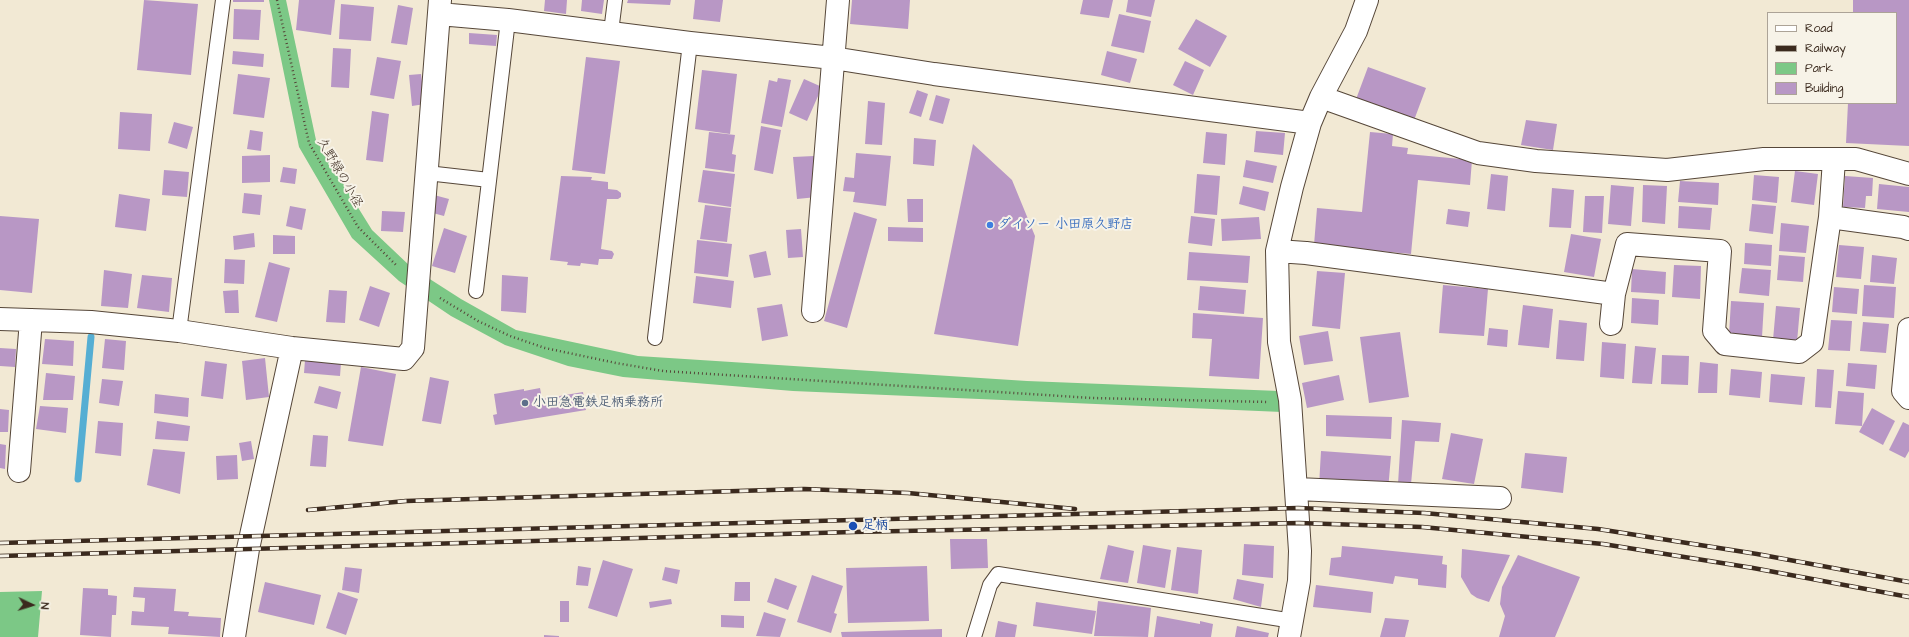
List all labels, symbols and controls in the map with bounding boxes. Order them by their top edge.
legend [1767,12,1897,104]
text: Road [1805,20,1833,37]
text: Railway [1805,40,1846,57]
text: Park [1805,60,1833,77]
text: Building [1805,80,1843,97]
street label: 久野緑の小径 [313,135,365,211]
place label: ダイソー 小田原久野店 [998,217,1133,233]
marker: ダイソー 小田原久野店 [985,220,995,230]
place label: 小田急電鉄足柄乗務所 [533,395,663,411]
marker: 小田急電鉄足柄乗務所 [520,398,530,408]
place label: 足柄 [862,518,888,534]
marker: 足柄 [847,520,859,532]
north arrow [12,585,52,625]
text: N [37,602,52,610]

